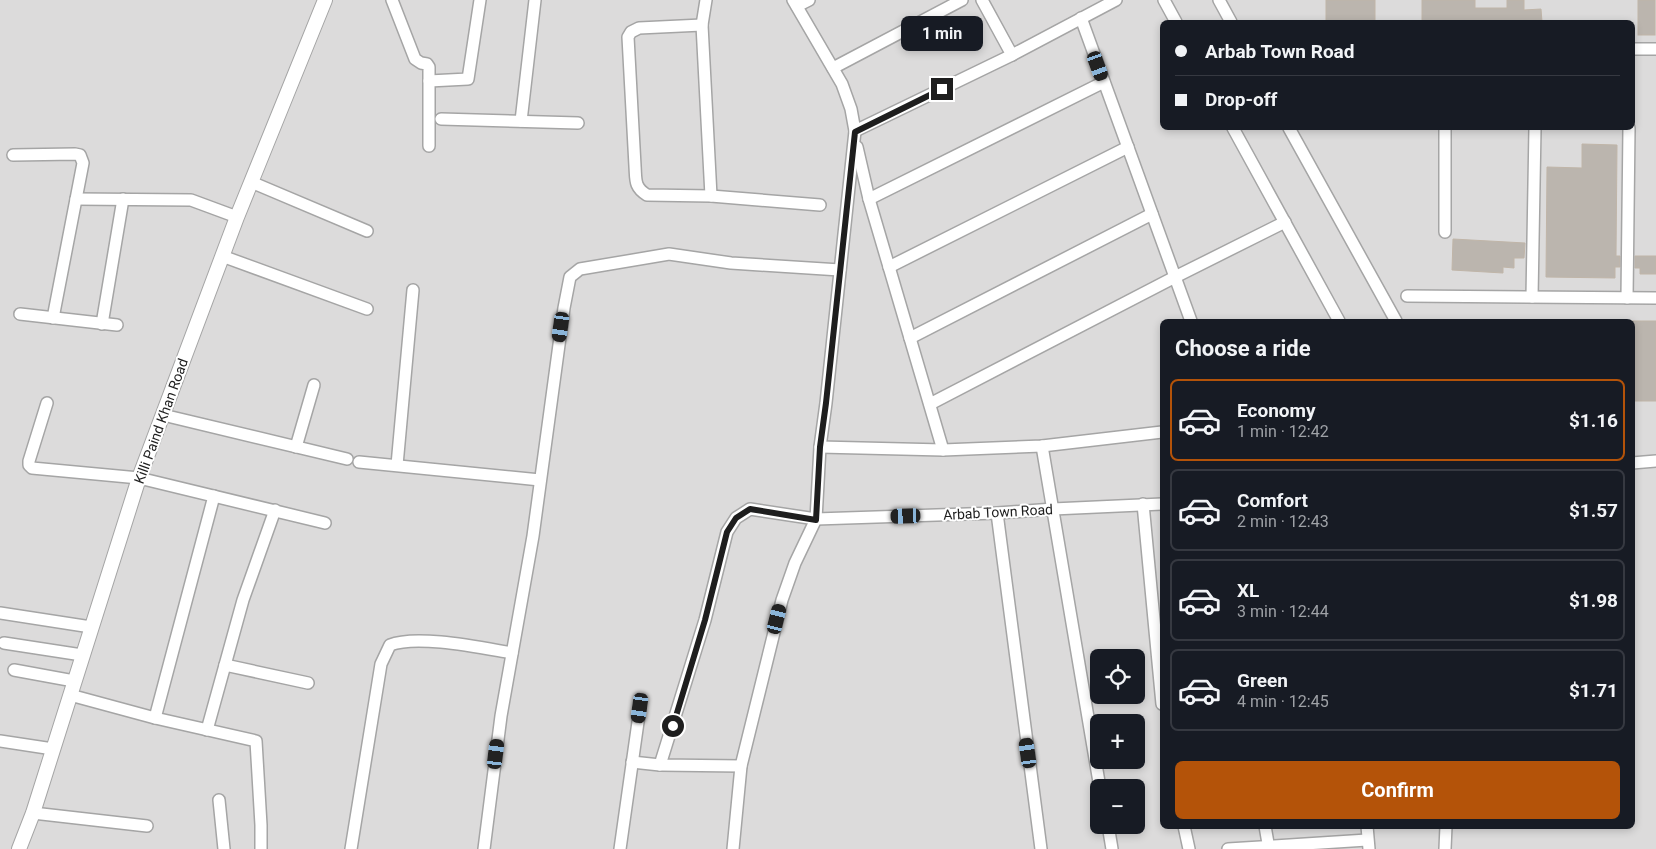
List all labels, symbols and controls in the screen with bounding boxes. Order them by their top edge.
callout: 1 min [901,17,983,52]
text: 1 min [922,24,962,43]
text: Arbab Town Road [1205,40,1354,63]
car [1085,49,1110,83]
route end [931,78,953,100]
text: Drop-off [1205,88,1277,111]
car [551,311,570,343]
text: Choose a ride [1175,336,1311,361]
street label: Killi Paind Khan Road [131,356,191,486]
icon: car [1177,398,1222,443]
text: Economy [1237,399,1316,422]
text: $1.16 [1569,409,1618,432]
text: 1 min · 12:42 [1237,422,1329,441]
icon: car [1177,488,1222,533]
text: Comfort [1237,489,1308,512]
text: $1.57 [1569,499,1618,522]
street label: Arbab Town Road [943,501,1053,523]
car [890,508,921,524]
text: 2 min · 12:43 [1237,512,1329,531]
icon: car [1177,578,1222,623]
text: XL [1237,579,1259,602]
text: $1.98 [1569,589,1618,612]
text: 3 min · 12:44 [1237,602,1329,621]
car [766,603,787,635]
map controls [1090,649,1145,834]
button: locate [1090,649,1145,704]
icon: car [1177,668,1222,713]
text: Green [1237,669,1288,692]
text: $1.71 [1569,679,1618,702]
car [630,692,649,724]
text: 4 min · 12:45 [1237,692,1329,711]
button: + [1090,714,1145,769]
route start [662,715,684,737]
car [1018,737,1037,769]
car [486,738,505,770]
button: Confirm [1175,761,1620,819]
button: − [1090,779,1145,834]

